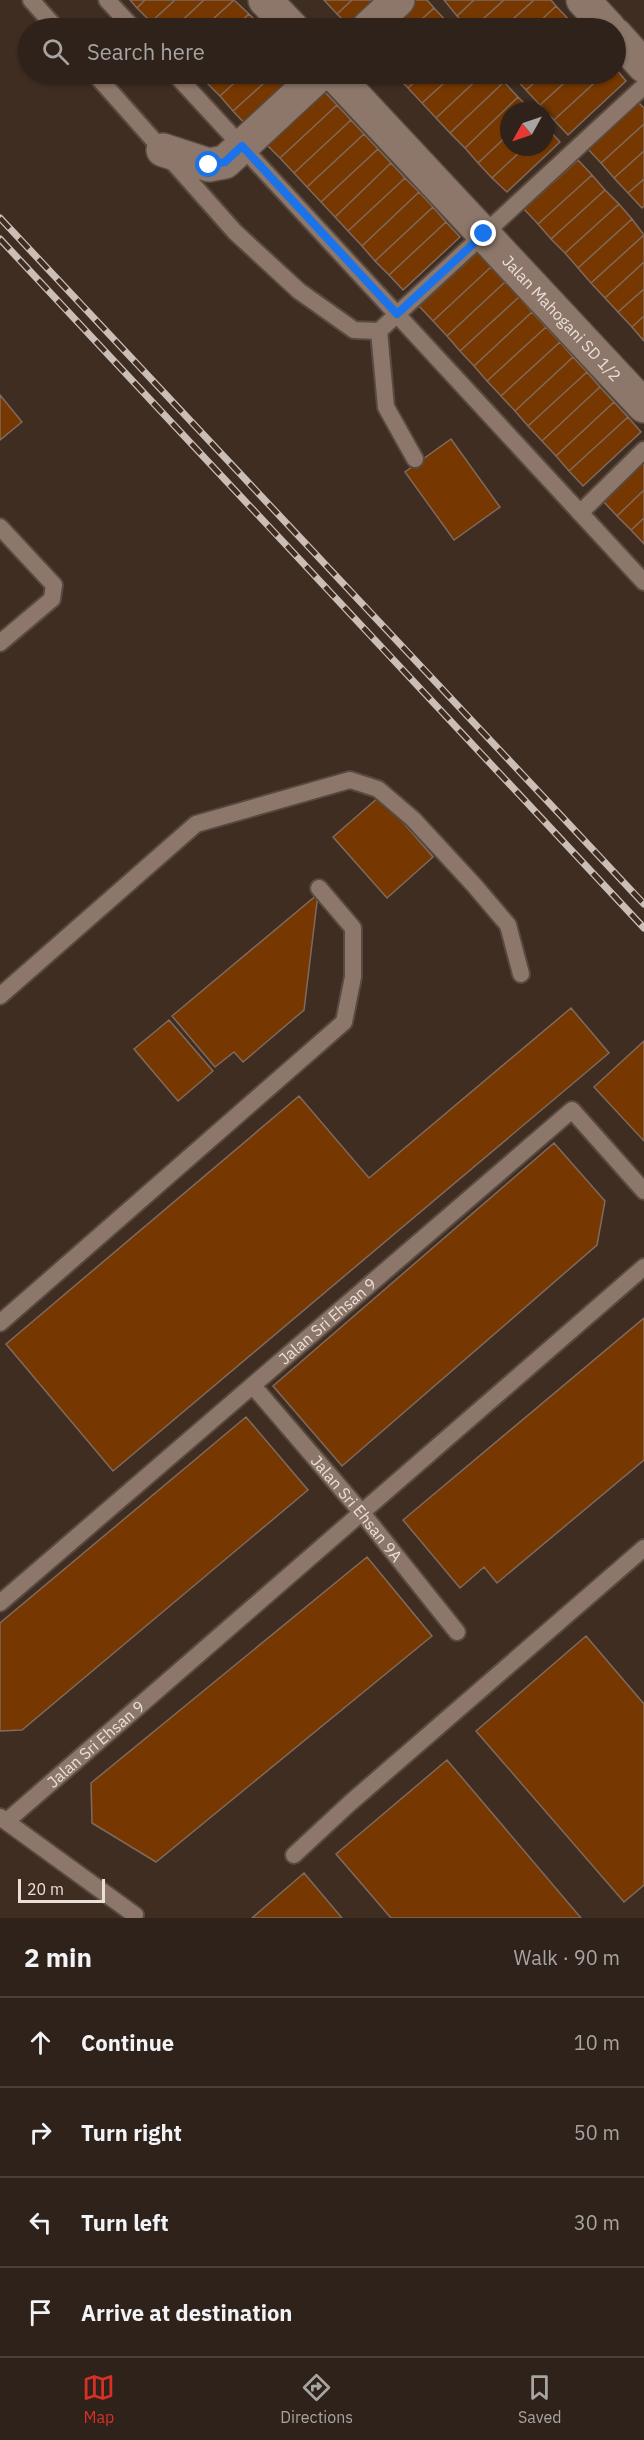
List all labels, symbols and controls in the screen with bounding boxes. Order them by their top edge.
search box [18,18,626,84]
icon: search [39,35,72,68]
text: Search here [87,37,205,66]
north arrow [500,102,554,156]
route start [195,151,221,177]
route end [470,220,496,246]
street label: Jalan Mahogani SD 1/2 [498,251,626,385]
street label: Jalan Sri Ehsan 9 [274,1273,380,1369]
street label: Jalan Sri Ehsan 9A [307,1451,407,1566]
street label: Jalan Sri Ehsan 9 [43,1696,148,1792]
scale bar [18,1876,105,1904]
text: 20 m [27,1879,64,1899]
text: 2 min [24,1940,92,1974]
text: Walk · 90 m [514,1944,620,1971]
icon: ahead [24,2026,57,2059]
text: Continue [81,2028,174,2057]
text: 10 m [574,2029,620,2056]
icon: right [24,2116,57,2149]
text: Turn right [81,2118,182,2147]
text: 50 m [574,2119,620,2146]
icon: left [24,2206,57,2239]
text: Turn left [81,2208,169,2237]
text: 30 m [574,2209,620,2236]
icon: arrive [24,2296,57,2329]
text: Arrive at destination [81,2298,292,2327]
tab: Map [82,2371,115,2427]
tab: Directions [280,2371,353,2427]
tab: Saved [518,2371,562,2427]

